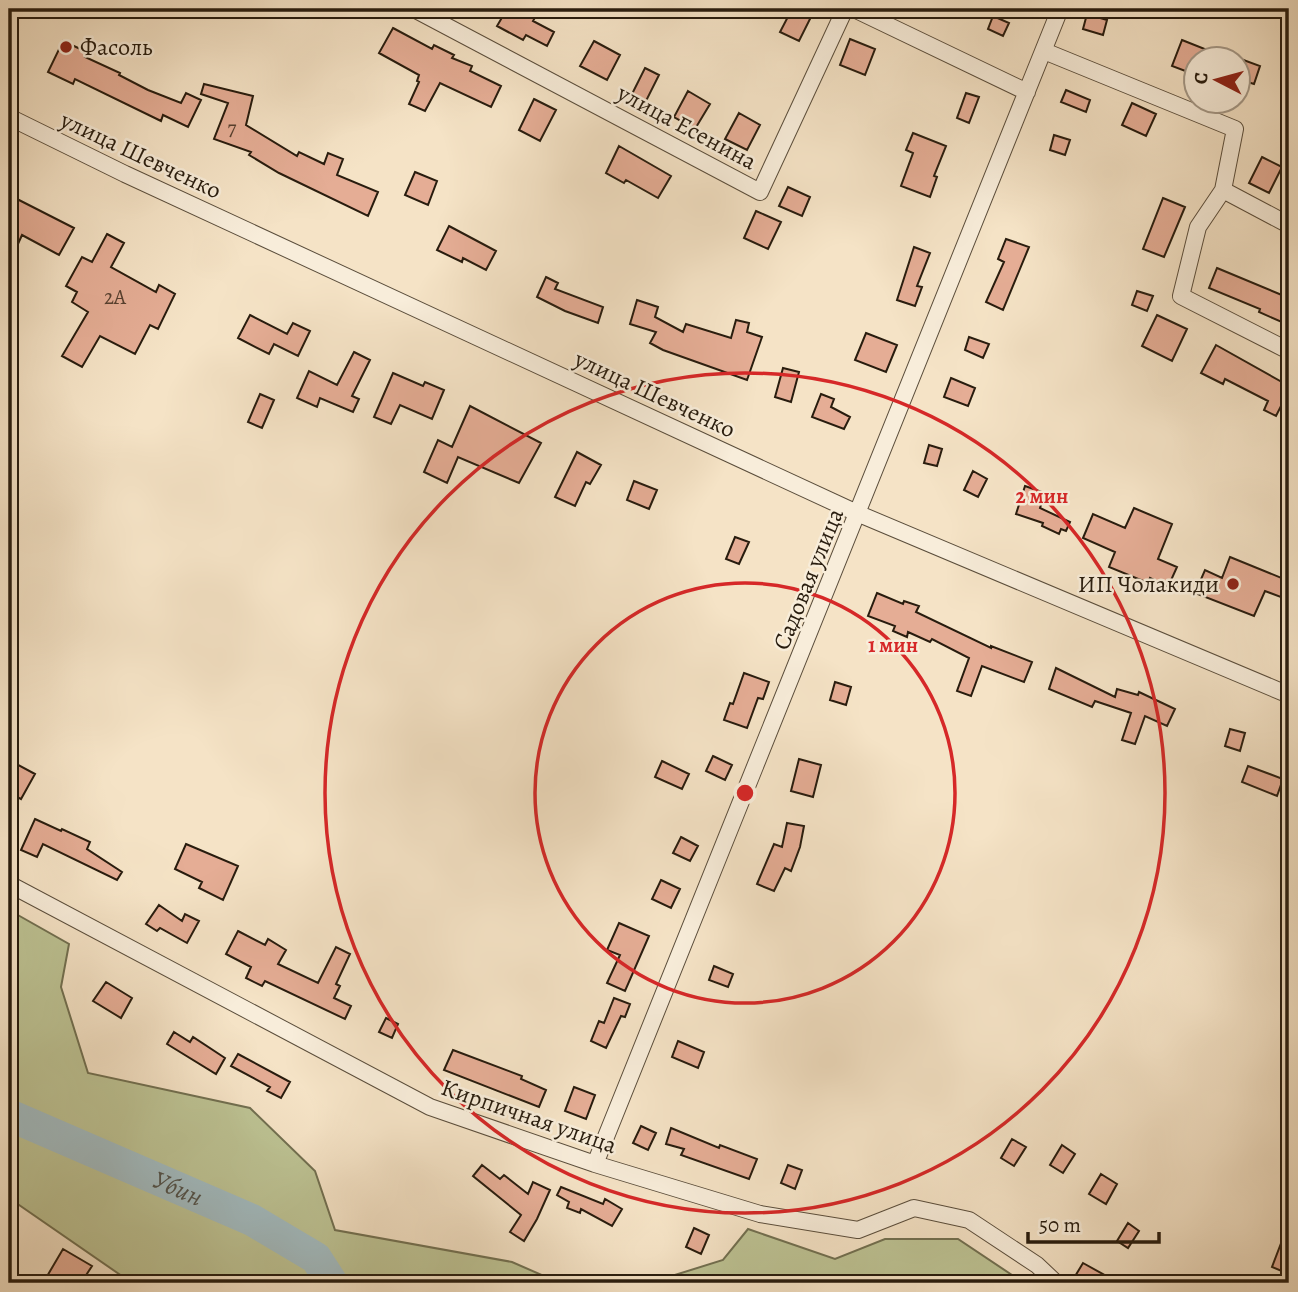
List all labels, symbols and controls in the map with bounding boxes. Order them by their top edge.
place label: Фасоль [80,31,153,63]
marker: Фасоль [58,39,74,55]
north arrow [1182,46,1252,116]
text: С [1188,71,1215,86]
street label: улица Есенина [611,76,762,177]
street label: улица Шевченко [54,103,227,206]
house number: 7 [228,114,237,142]
house number: 2А [104,283,127,311]
street label: улица Шевченко [568,342,741,445]
text: 2 мин [1016,482,1068,510]
street label: Садовая улица [765,503,851,655]
place label: ИП Чолакиди [1078,568,1219,600]
marker: ИП Чолакиди [1225,576,1241,592]
text: 1 мин [868,631,918,659]
centre of rings [733,781,757,805]
street label: Кирпичная улица [437,1071,621,1161]
water label: Убин [147,1162,208,1215]
scale bar [1028,1201,1160,1245]
text: 50 m [1039,1211,1081,1239]

